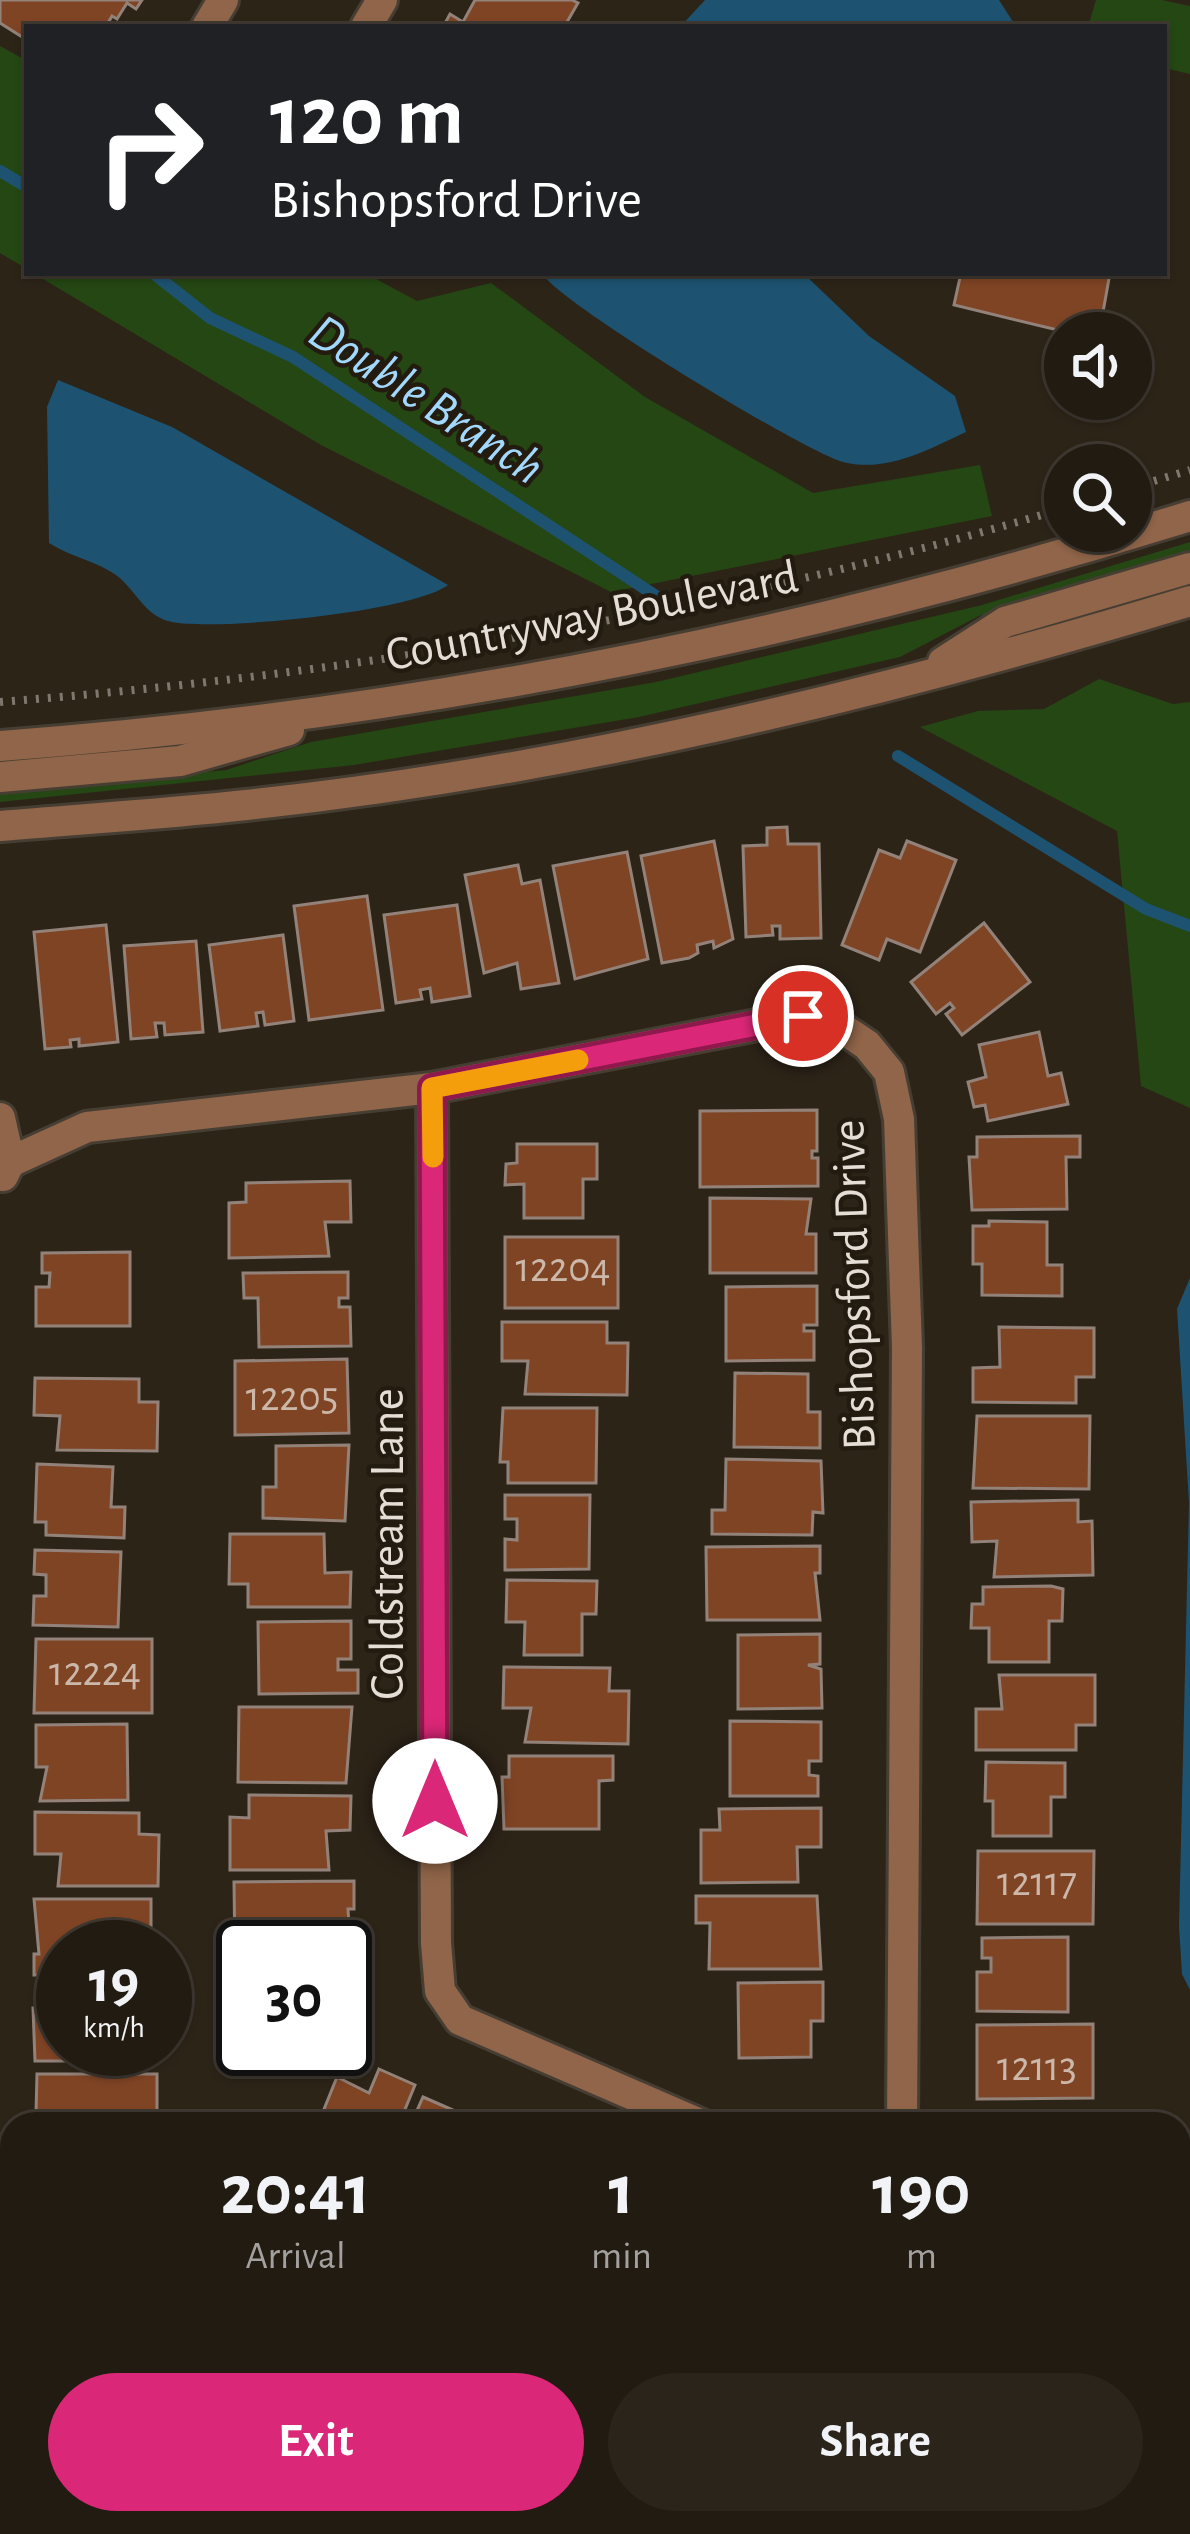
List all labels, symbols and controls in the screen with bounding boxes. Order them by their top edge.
icon: right [72,72,228,228]
text: 120 m [270,76,464,160]
text: Bishopsford Drive [270,174,642,228]
water label: Double Branch [300,306,552,494]
map controls [1044,312,1152,552]
button: sound [1044,312,1152,420]
button: search [1044,444,1152,552]
street label: Countryway Boulevard [382,553,802,681]
pin [752,965,854,1067]
icon: arrive [770,983,836,1049]
street label: Bishopsford Drive [825,1119,885,1451]
house number: 12204 [515,1247,611,1289]
house number: 12205 [246,1376,338,1418]
street label: Coldstream Lane [365,1388,413,1700]
house number: 12224 [49,1651,141,1693]
position arrow [372,1738,498,1864]
house number: 12117 [997,1861,1077,1903]
speed limit sign: 30 [216,1920,372,2076]
text: 19 [89,1953,139,2013]
text: km/h [83,2013,145,2043]
house number: 12113 [997,2046,1077,2088]
text: 20:41 [220,2155,371,2227]
text: 1 [608,2155,634,2227]
text: 190 [872,2155,971,2227]
text: Arrival [245,2237,346,2276]
text: min [591,2237,652,2276]
text: m [906,2237,937,2276]
button: Exit [48,2373,584,2511]
button: Share [608,2373,1143,2511]

